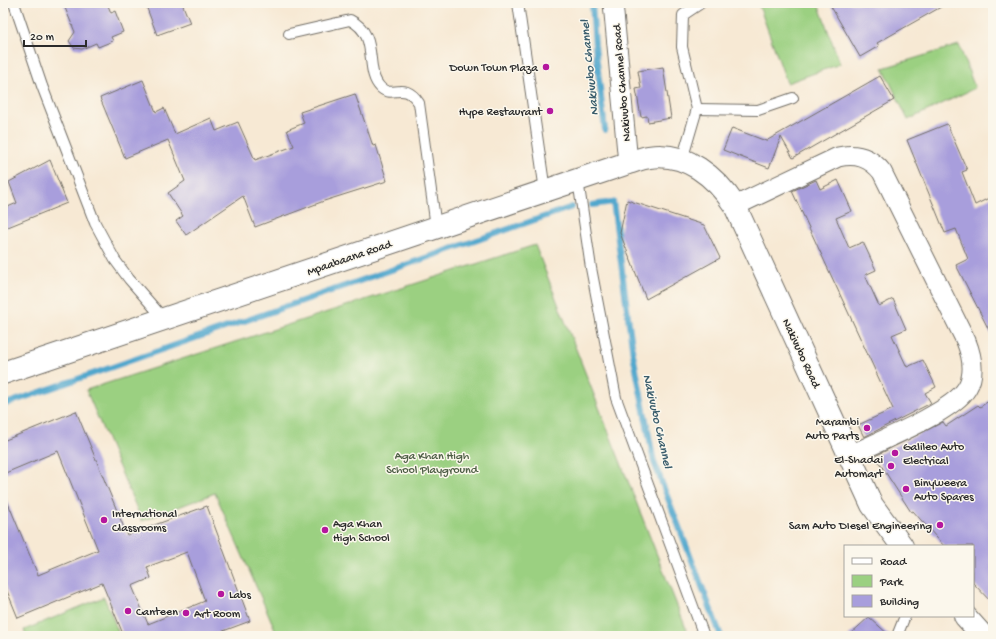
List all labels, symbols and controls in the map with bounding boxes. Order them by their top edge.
water label: Nakivubo Channel [578,18,603,116]
scale bar [24,22,86,48]
street label: Nakivubo Channel Road [611,23,635,142]
text: 20 m [30,31,55,45]
place label: Down Town Plaza [449,62,538,76]
marker: Down Town Plaza [541,62,551,72]
place label: Hype Restaurant [459,106,543,120]
marker: Hype Restaurant [545,106,555,116]
street label: Mpaabaana Road [305,238,395,280]
street label: Nakivubo Road [778,317,823,392]
water label: Nakivubo Channel [638,373,675,471]
place label: Marambi Auto Parts [805,416,860,444]
marker: Marambi Auto Parts [862,423,872,433]
place label: Galileo Auto Electrical [903,441,964,469]
marker: Galileo Auto Electrical [890,448,900,458]
park label: Aga Khan High School Playground [386,450,479,478]
place label: El-Shadai Automart [834,454,884,482]
marker: El-Shadai Automart [886,461,896,471]
place label: Binyweera Auto Spares [913,477,974,505]
marker: Binyweera Auto Spares [901,484,911,494]
place label: International Classrooms [112,508,177,536]
marker: International Classrooms [99,515,109,525]
place label: Aga Khan High School [333,518,390,546]
place label: Sam Auto DIesel Engineering [789,520,932,534]
marker: Sam Auto DIesel Engineering [935,520,945,530]
marker: Aga Khan High School [320,525,330,535]
legend [844,545,974,617]
text: Road [880,556,907,570]
text: Park [879,576,905,590]
marker: Labs [216,589,226,599]
place label: Labs [229,589,251,603]
text: Building [879,596,919,610]
marker: Canteen [123,606,133,616]
place label: Canteen [136,606,178,620]
marker: Art Room [181,608,191,618]
place label: Art Room [194,608,241,622]

